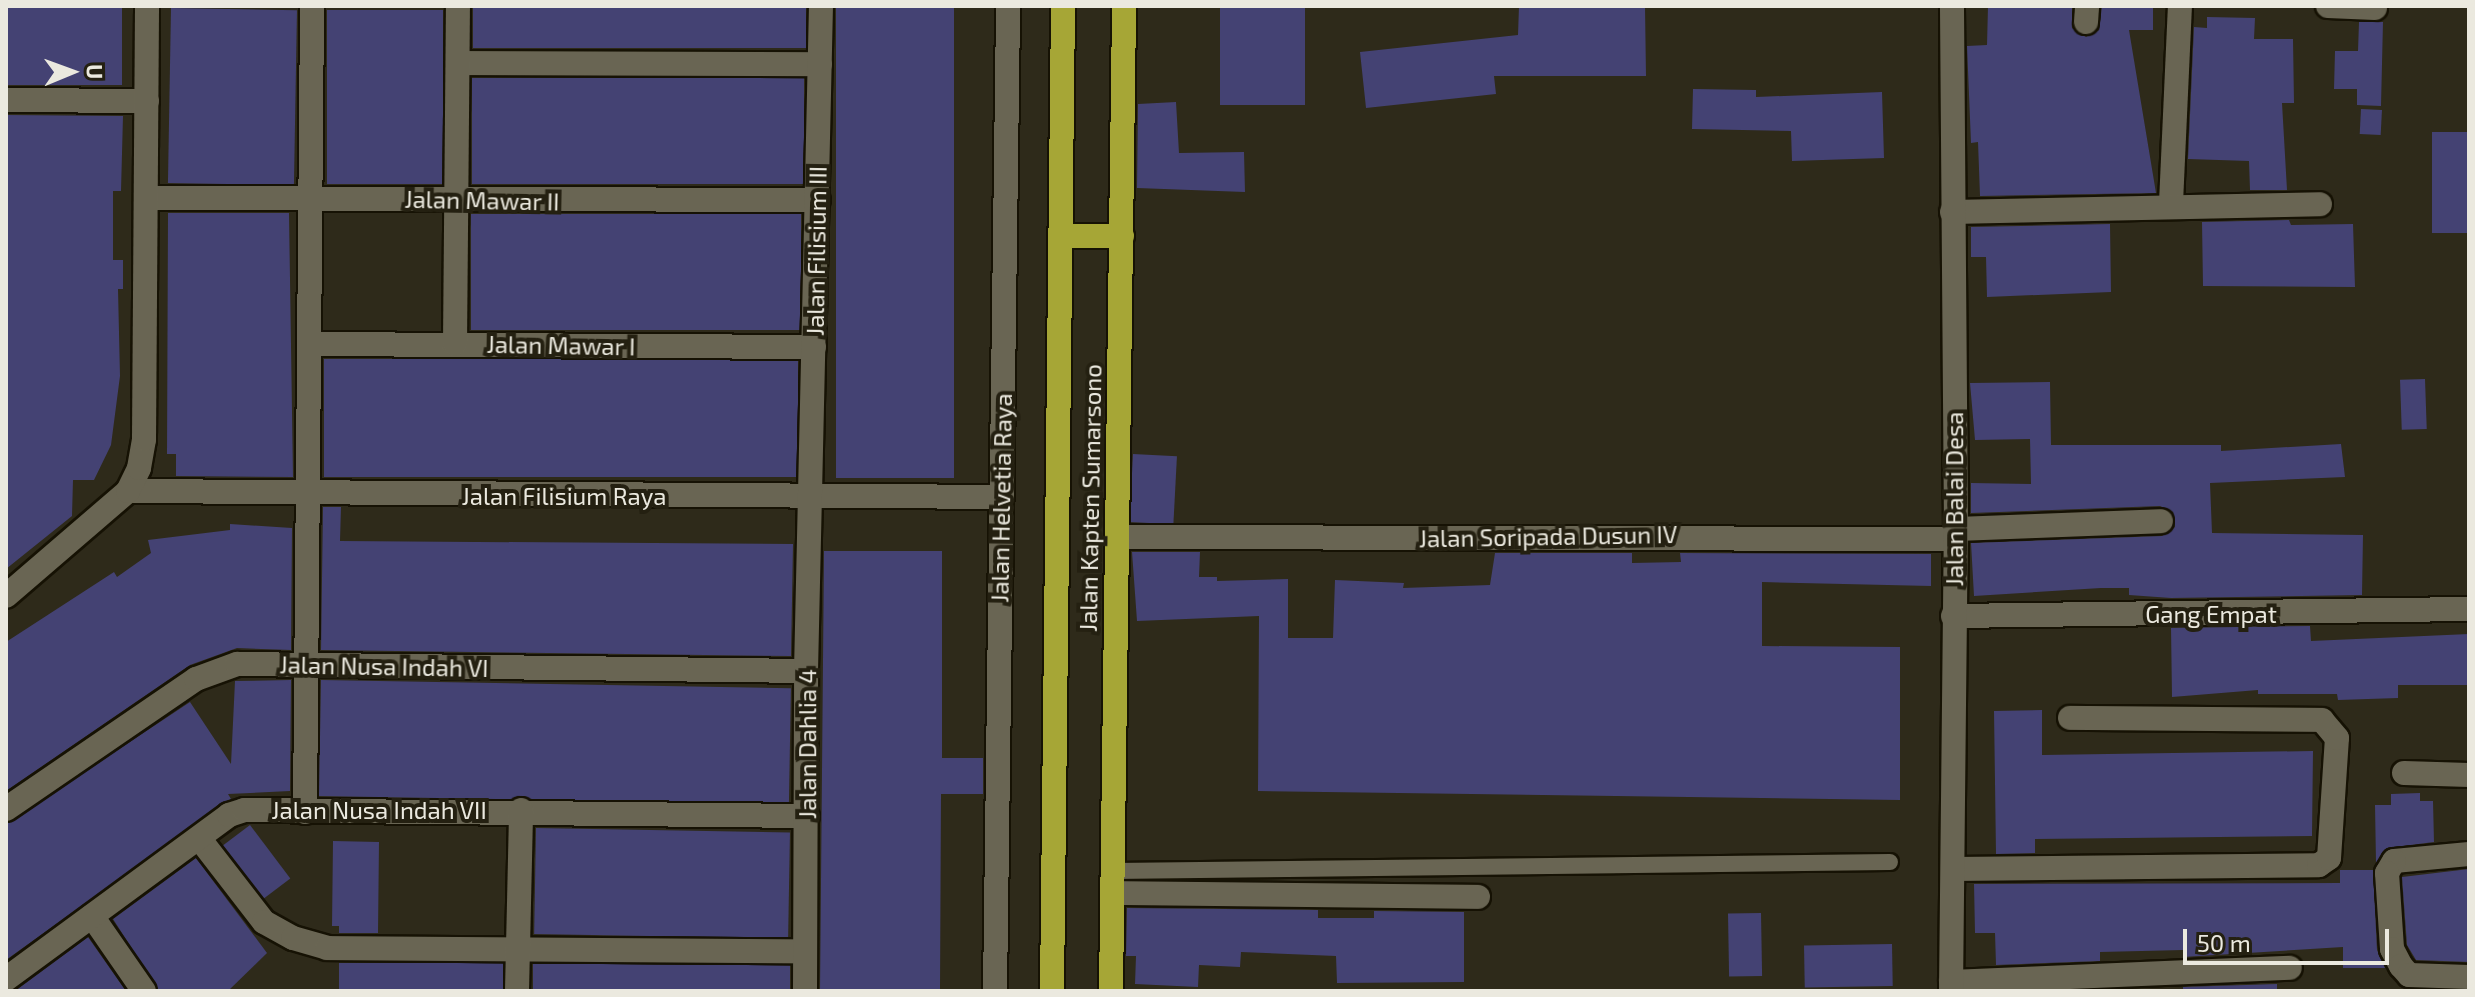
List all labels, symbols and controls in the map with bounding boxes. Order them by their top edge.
north arrow [32,32,112,112]
text: U [83,64,109,79]
street label: Jalan Filisium III [800,166,832,336]
street label: Jalan Mawar II [404,184,560,216]
street label: Jalan Mawar I [486,329,636,361]
street label: Jalan Kapten Sumarsono [1073,364,1107,632]
street label: Jalan Helvetia Raya [985,393,1017,603]
street label: Jalan Balai Desa [1940,412,1968,586]
street label: Jalan Filisium Raya [462,482,666,510]
street label: Jalan Soripada Dusun IV [1418,519,1678,553]
street label: Gang Empat [2145,600,2277,628]
street label: Jalan Nusa Indah VI [279,650,489,682]
street label: Jalan Dahlia 4 [793,669,821,819]
street label: Jalan Nusa Indah VII [271,796,487,824]
scale bar [2187,913,2393,963]
text: 50 m [2197,928,2251,957]

